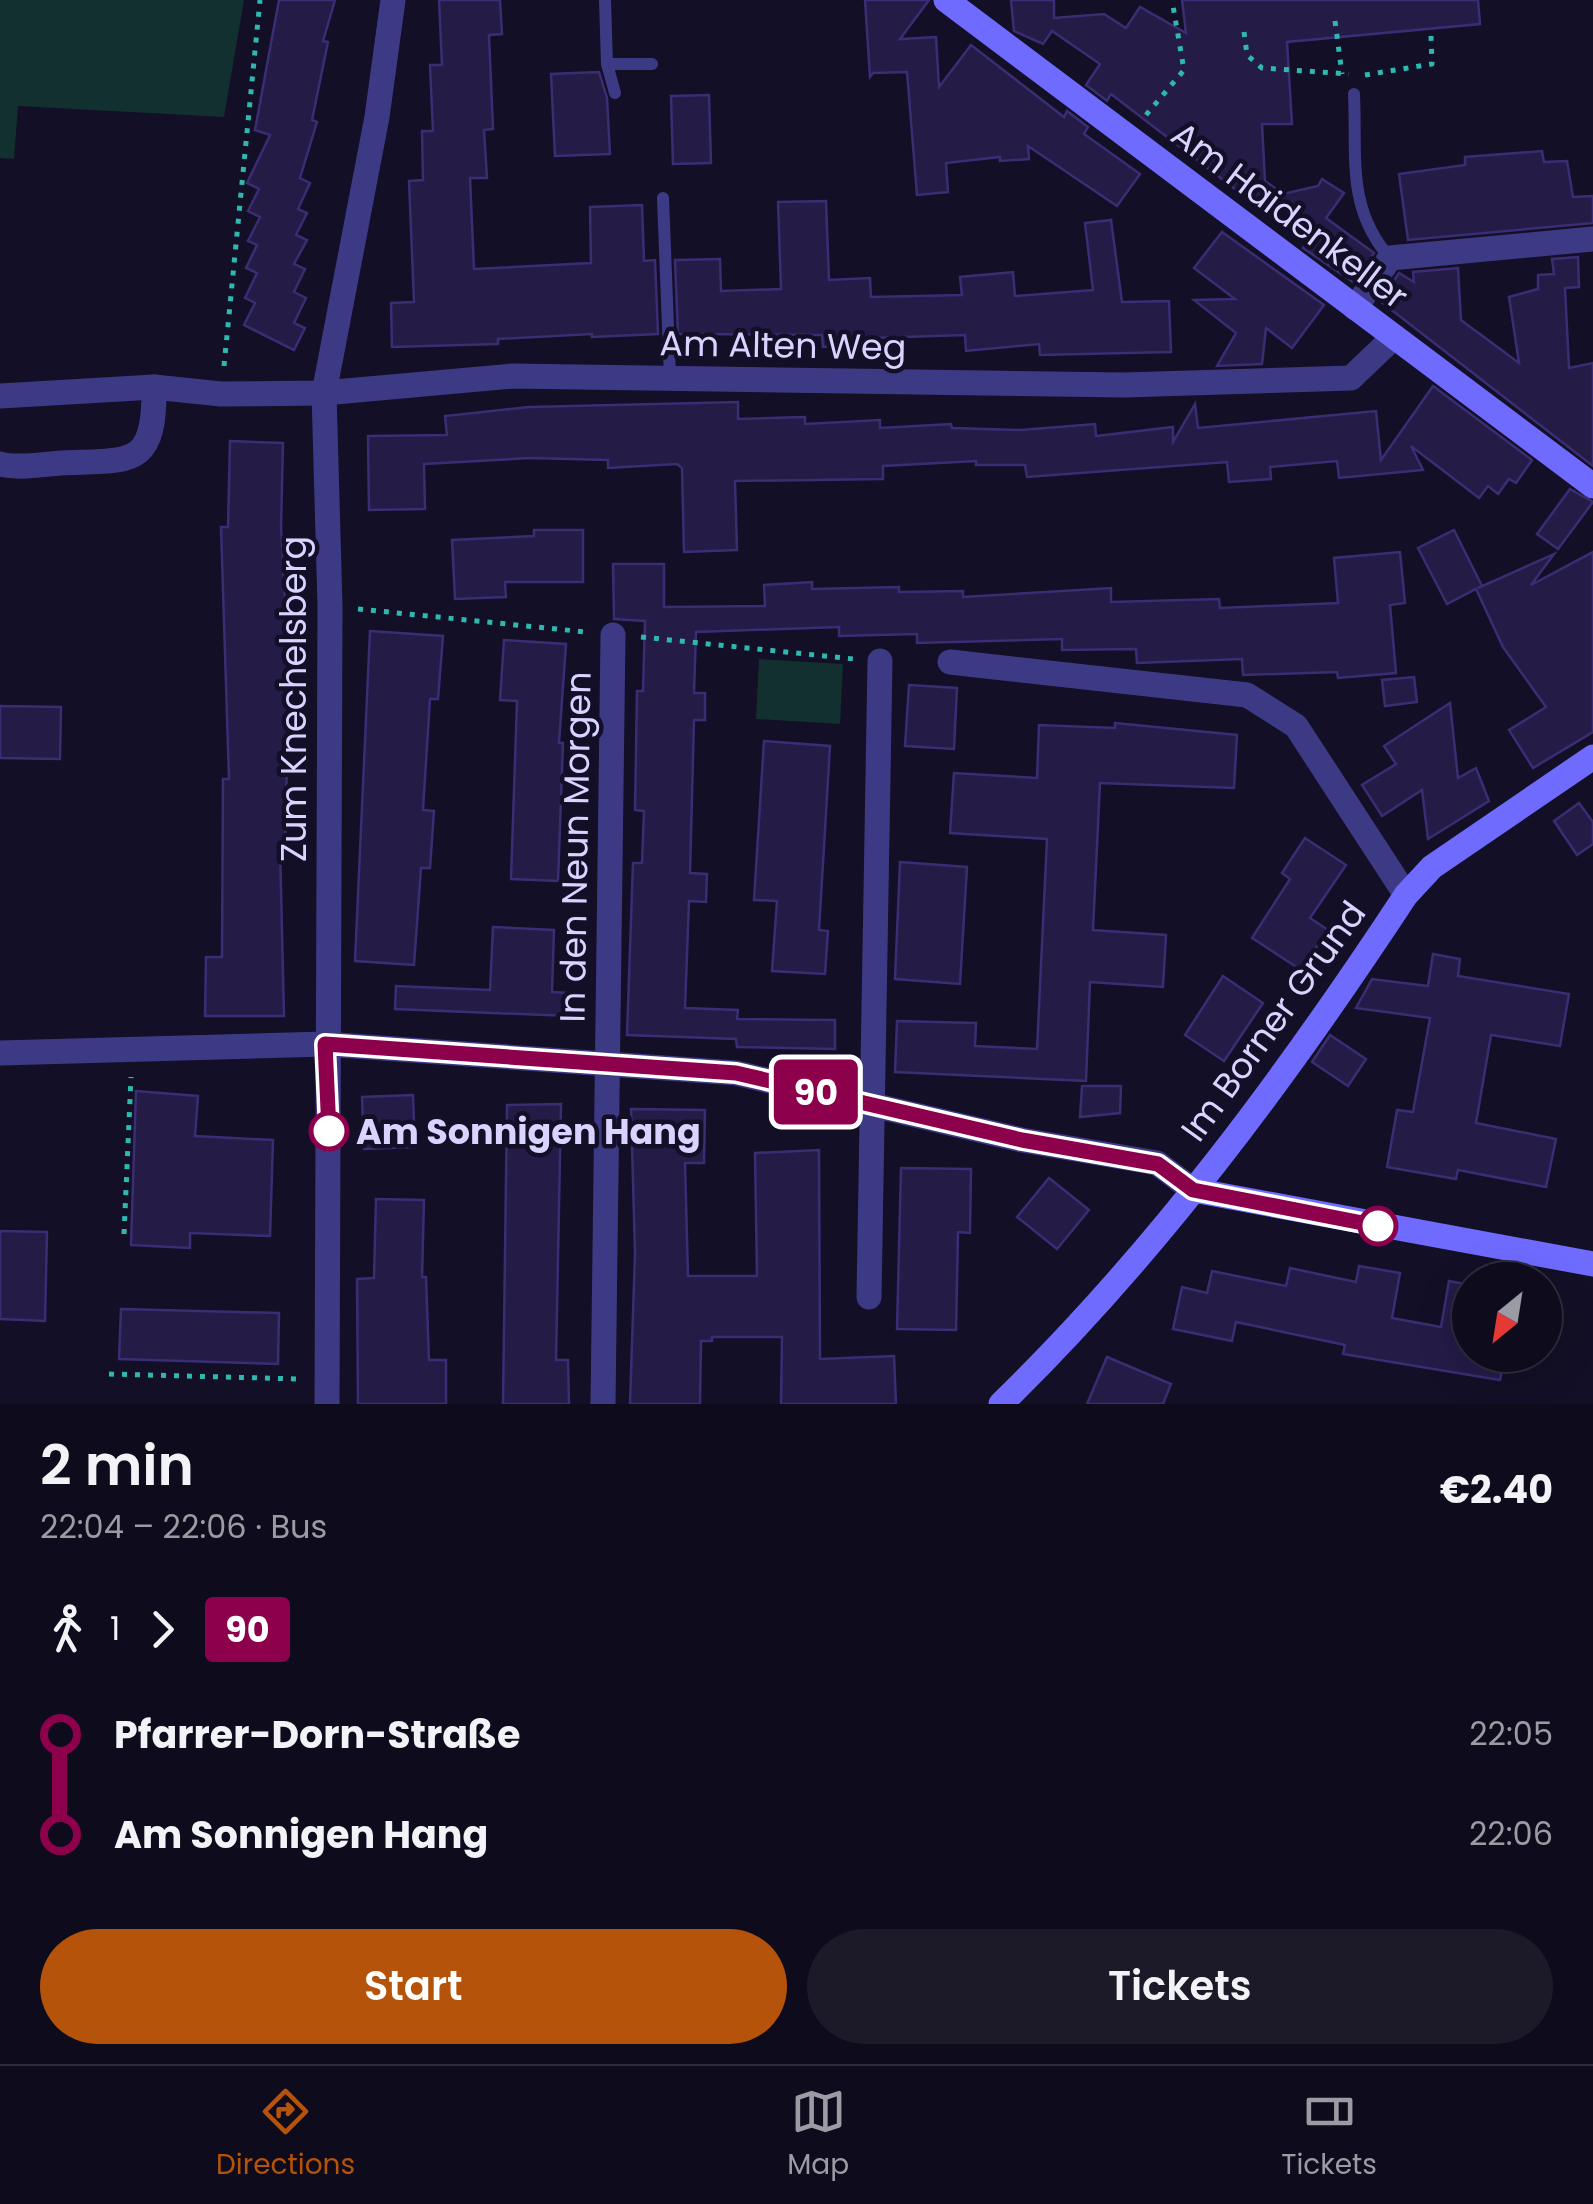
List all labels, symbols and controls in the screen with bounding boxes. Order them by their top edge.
street label: Am Haidenkeller [1161,110,1419,320]
street label: Am Alten Weg [659,318,907,372]
street label: Zum Knechelsberg [269,536,318,862]
street label: In den Neun Morgen [547,671,603,1023]
street label: Im Borner Grund [1169,891,1377,1151]
line badge: 90 [771,1060,861,1124]
text: 90 [794,1068,838,1117]
place label: Am Sonnigen Hang [356,1107,701,1156]
marker: Am Sonnigen Hang [310,1112,348,1150]
unlabelled marker [1359,1207,1397,1245]
north arrow [1452,1262,1562,1372]
map controls [1452,1262,1562,1372]
text: 2 min [40,1427,194,1504]
text: €2.40 [1440,1463,1553,1516]
text: 22:04 – 22:06 · Bus [40,1504,327,1549]
icon: walk [40,1602,95,1657]
icon: forward [135,1602,190,1657]
text: 90 [225,1605,270,1654]
text: 1 [110,1606,120,1651]
text: Pfarrer-Dorn-Straße [114,1708,520,1761]
text: 22:05 [1469,1711,1553,1756]
text: Am Sonnigen Hang [114,1808,488,1861]
text: 22:06 [1469,1811,1553,1856]
button: Start [40,1929,787,2044]
button: Tickets [807,1929,1553,2044]
tab: Directions [216,2084,355,2186]
tab: Map [787,2084,849,2186]
tab: Tickets [1281,2084,1377,2186]

